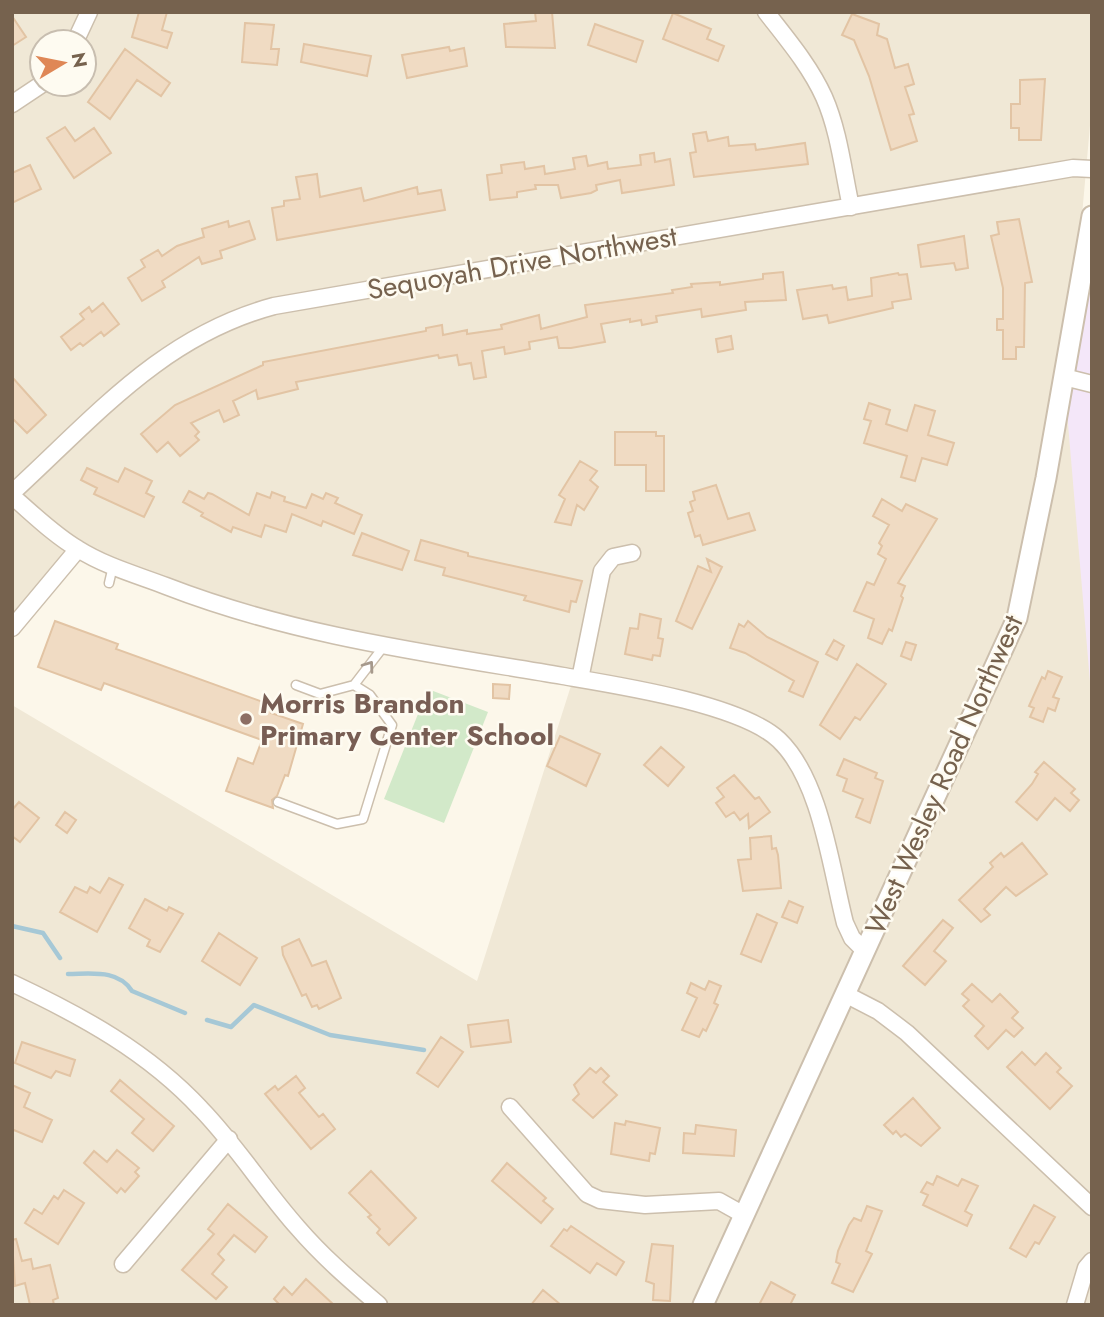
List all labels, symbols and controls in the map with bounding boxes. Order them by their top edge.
north arrow [28,28,98,98]
text: N [65,50,94,70]
street label: Sequoyah Drive Northwest [364,216,680,310]
street label: West Wesley Road Northwest [855,608,1033,942]
one-way arrow [361,661,373,674]
place label: Morris Brandon Primary Center School [260,683,554,756]
marker: Morris Brandon Primary Center School [238,711,254,727]

